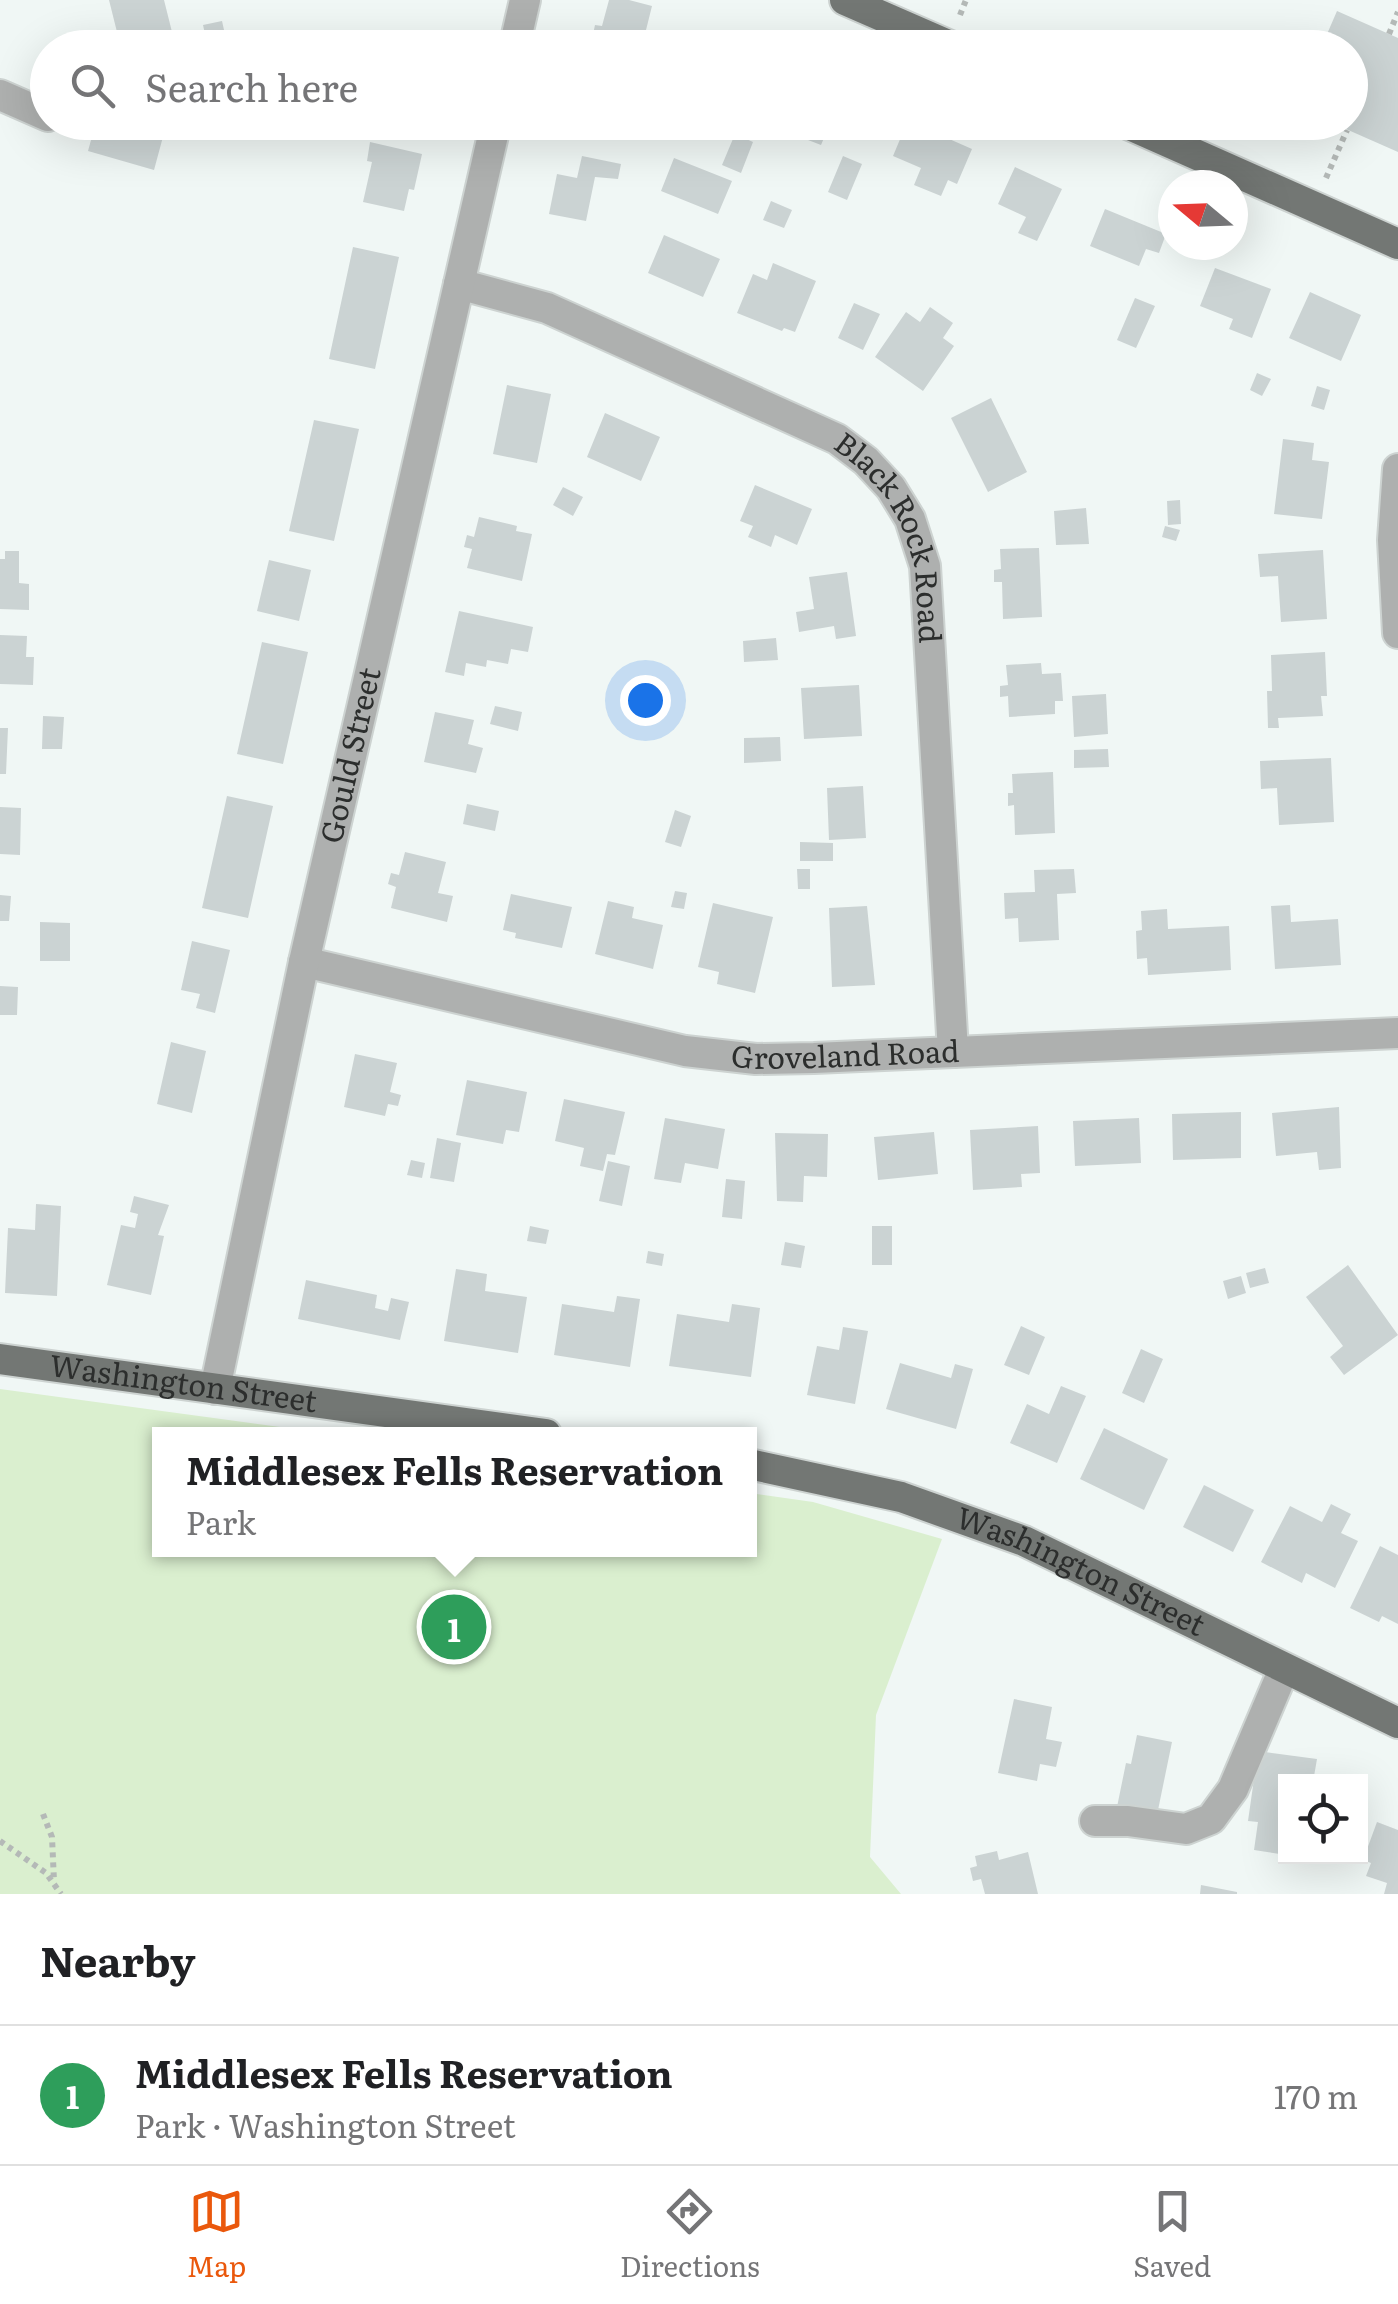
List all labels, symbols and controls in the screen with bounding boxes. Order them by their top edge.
search box [30,30,1368,140]
text: Search here [145,57,358,114]
icon: search [65,58,120,113]
north arrow [1158,170,1248,260]
street label: Black Rock Road [826,420,954,644]
street label: Gould Street [307,663,390,847]
your location [620,675,671,726]
street label: Groveland Road [729,1027,960,1078]
street label: Washington Street [47,1341,320,1421]
popup [152,1427,757,1557]
text: Middlesex Fells Reservation [186,1440,723,1497]
street label: Washington Street [951,1494,1213,1645]
text: Park [186,1497,256,1545]
pin: 1 [422,1590,486,1664]
map controls [1278,1774,1368,1864]
button: locate [1278,1774,1368,1864]
text: Nearby [40,1928,196,1990]
text: Middlesex Fells Reservation [135,2043,673,2100]
text: 1 [66,2071,79,2119]
text: 170 m [1274,2071,1358,2119]
text: Park · Washington Street [135,2100,516,2148]
tab: Map [187,2184,246,2286]
tab: Directions [620,2184,760,2286]
tab: Saved [1133,2184,1211,2286]

